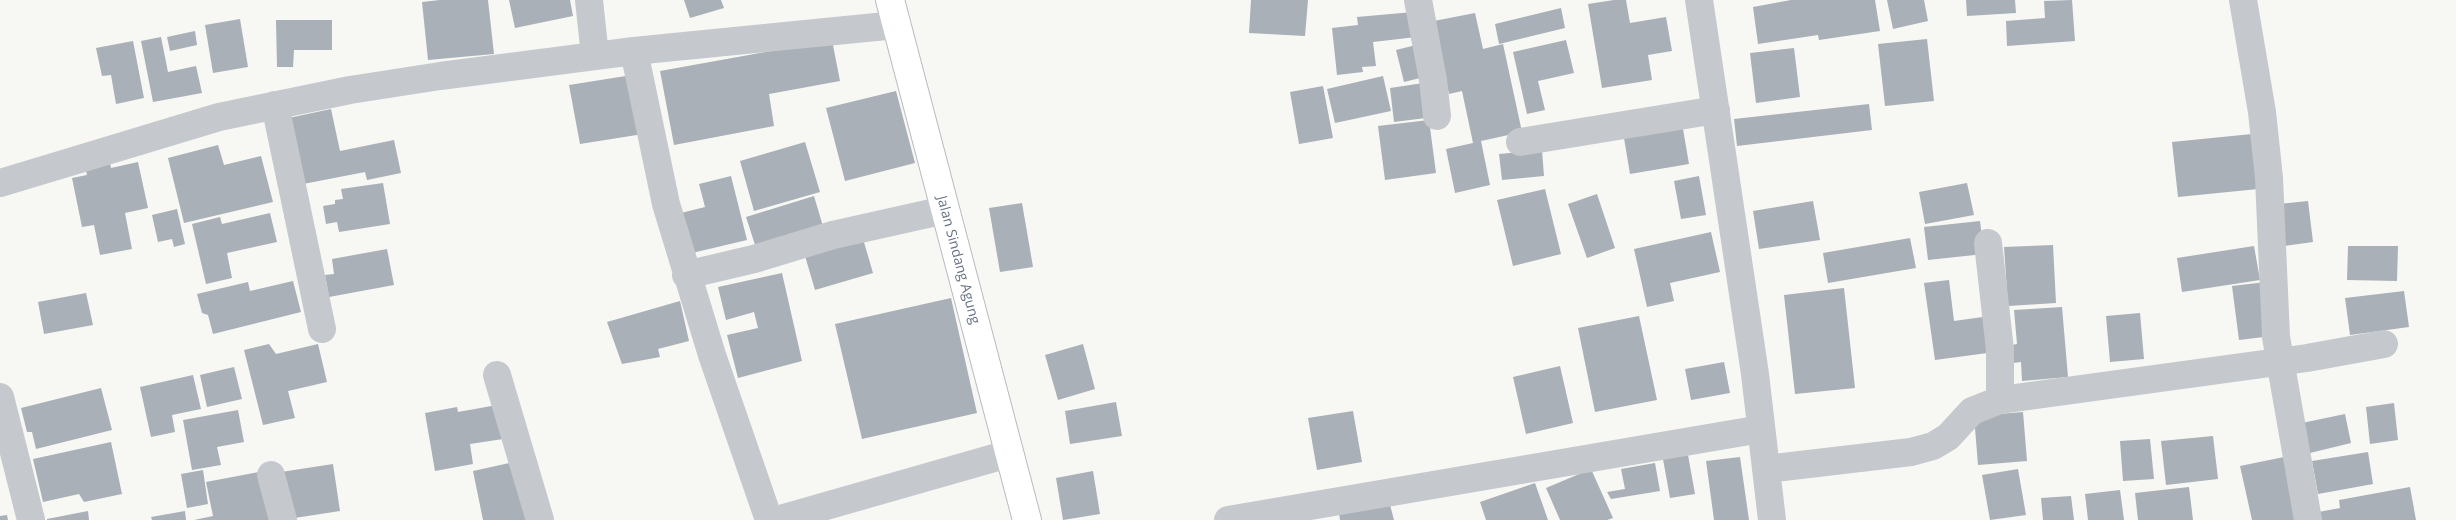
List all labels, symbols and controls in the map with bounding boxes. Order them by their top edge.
street label: Jalan Sindang Agung [933,194,983,326]

